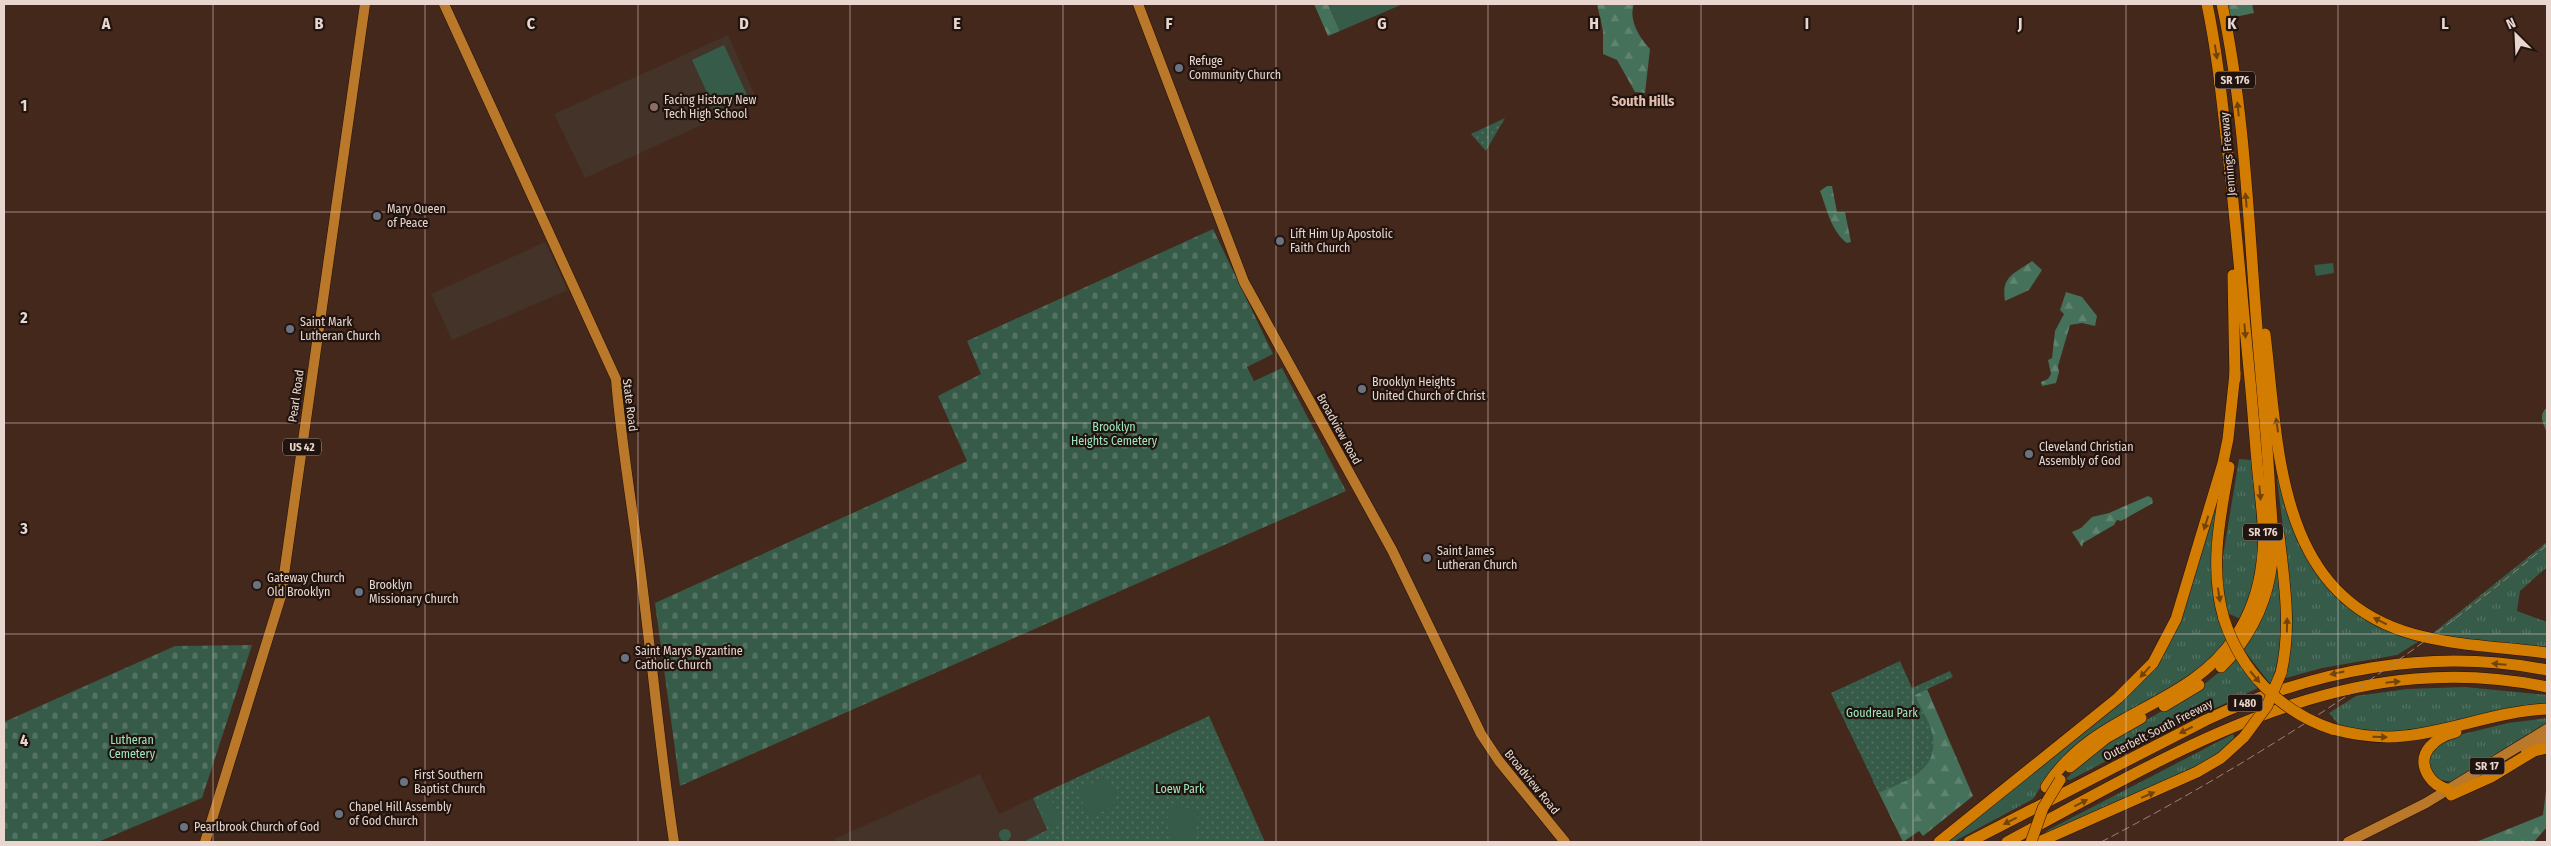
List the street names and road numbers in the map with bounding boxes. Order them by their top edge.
road number: SR 176 [2215,72,2255,88]
street label: Jennings Freeway [2217,111,2239,196]
street label: Pearl Road [285,369,307,423]
street label: State Road [620,378,640,432]
street label: Broadview Road [1314,391,1364,467]
road number: US 42 [283,438,321,456]
road number: SR 176 [2243,524,2283,540]
road number: I 480 [2228,694,2262,711]
street label: Outerbelt South Freeway [2101,696,2216,764]
street label: Broadview Road [1502,747,1562,817]
road number: SR 17 [2470,758,2504,774]

